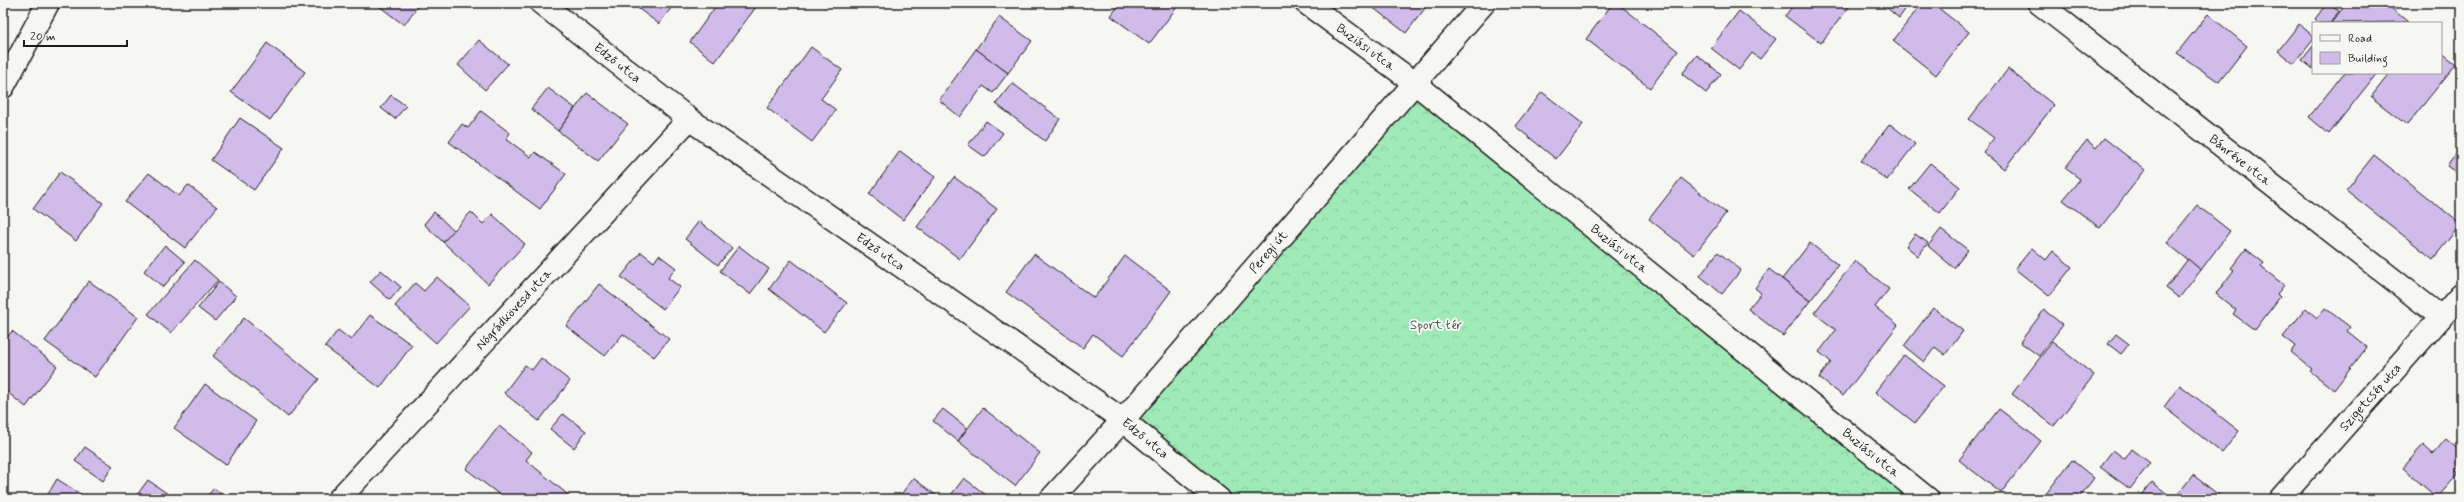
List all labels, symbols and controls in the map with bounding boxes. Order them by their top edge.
street label: Buziási utca [1333,20,1399,74]
scale bar [24,22,127,48]
legend [2312,22,2442,74]
text: 20 m [30,29,56,45]
text: Road [2348,31,2372,47]
street label: Edző utca [590,39,644,87]
text: Building [2348,51,2388,68]
street label: Bánréve utca [2206,131,2274,189]
street label: Buziási utca [1587,220,1651,277]
street label: Peregi út [1245,227,1292,277]
street label: Edző utca [853,229,908,275]
street label: Nógrádkövesd utca [472,265,556,353]
park label: Sport tér [1410,317,1462,334]
street label: Szigetcsép utca [2336,360,2405,435]
street label: Edző utca [1118,414,1172,462]
street label: Buziási utca [1839,424,1903,481]

